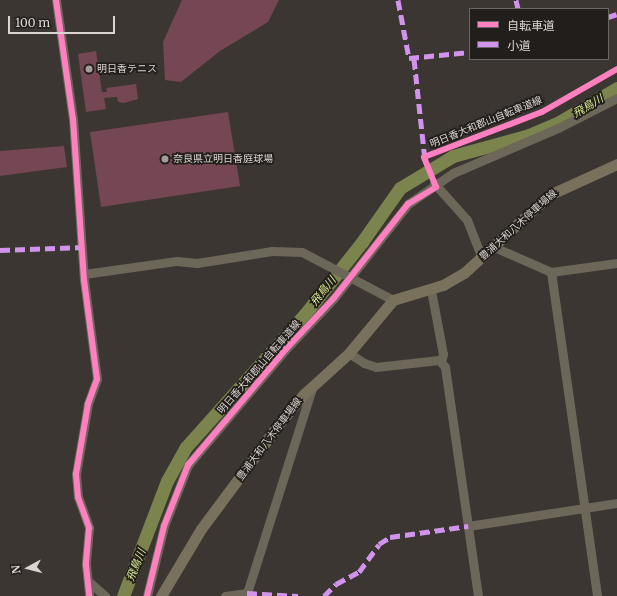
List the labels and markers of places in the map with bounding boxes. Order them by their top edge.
place label: 明日香テニス [97,63,157,75]
marker: 明日香テニス [84,64,94,74]
place label: 奈良県立明日香庭球場 [173,153,273,165]
marker: 奈良県立明日香庭球場 [160,154,170,164]

